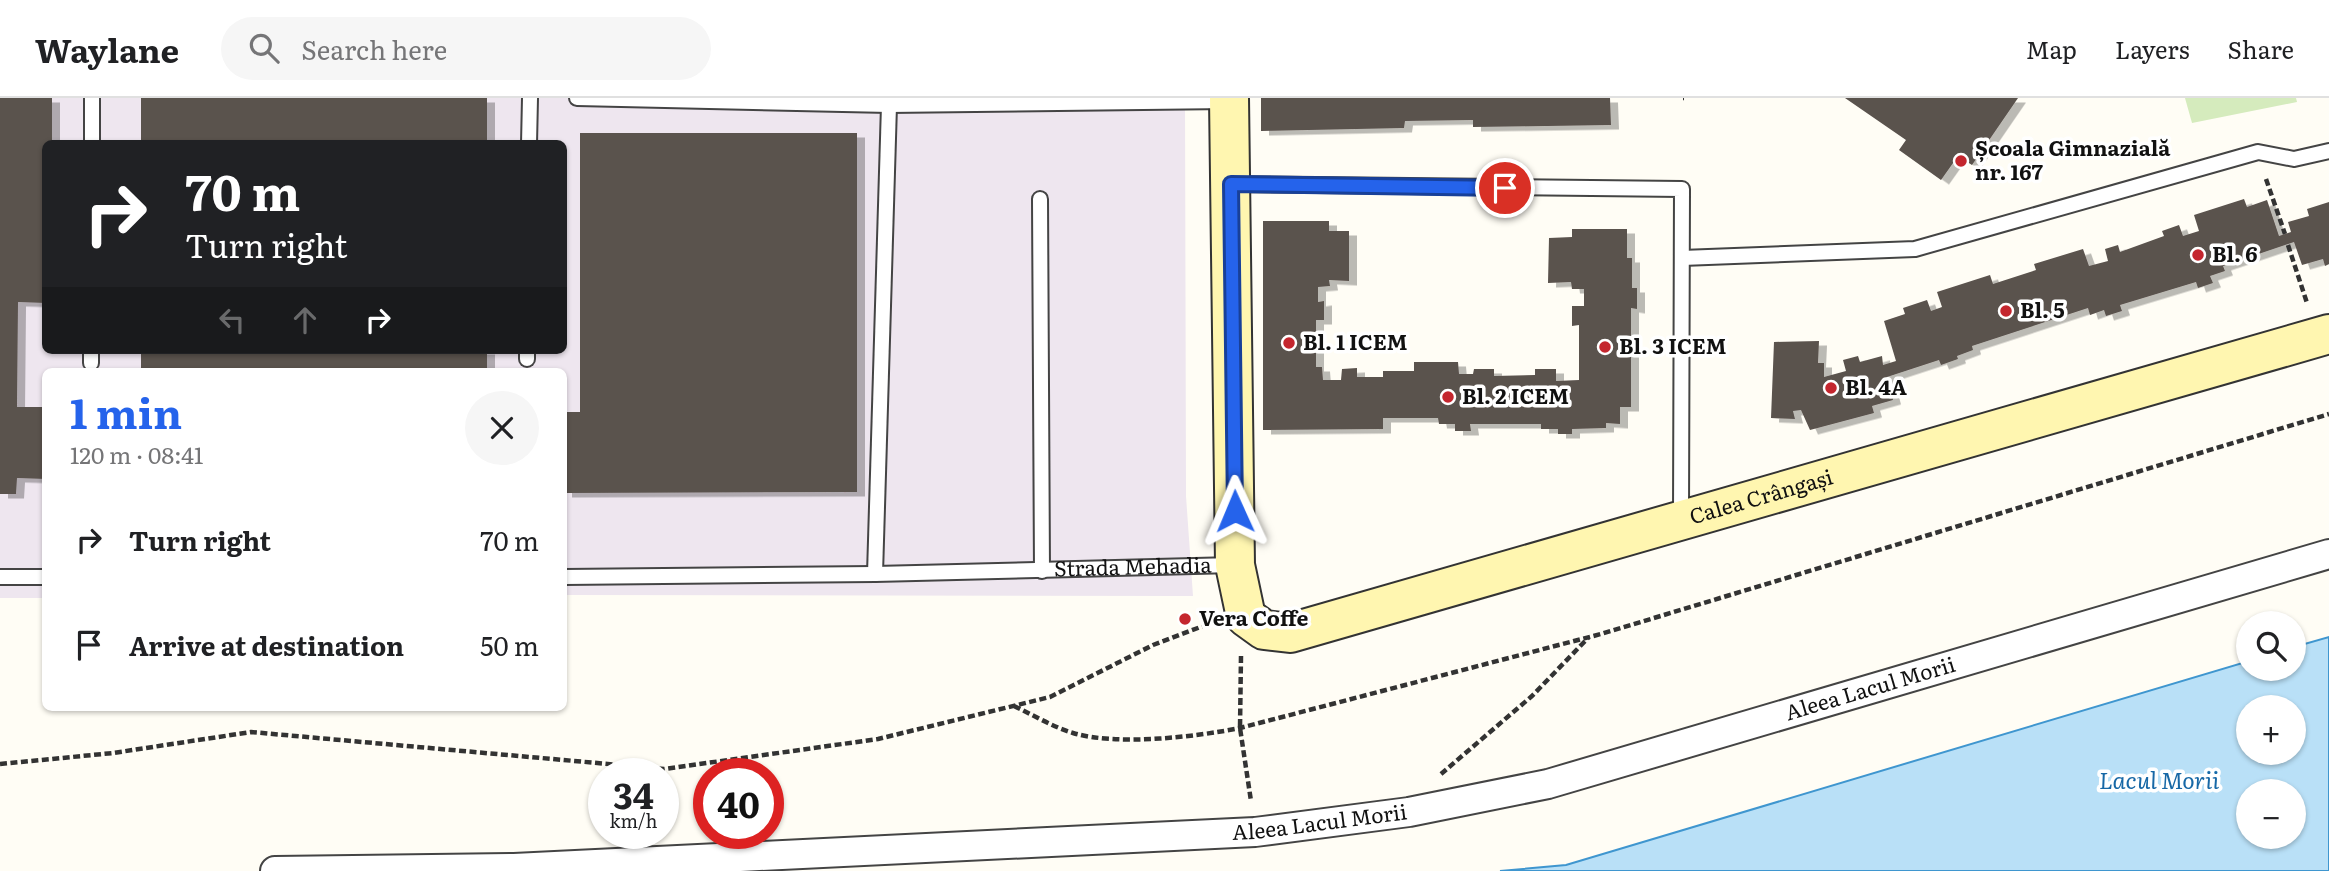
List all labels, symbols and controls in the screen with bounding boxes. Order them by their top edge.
search box [221,17,711,80]
text: Waylane [35,24,179,73]
icon: search [245,29,283,67]
text: Search here [301,29,447,68]
text: Map [2026,31,2077,66]
text: Layers [2115,31,2189,66]
text: Share [2227,31,2294,66]
place label: Școala Gimnazială nr. 167 [1975,131,2171,186]
text: 70 m [185,153,300,226]
marker: Școala Gimnazială nr. 167 [1953,153,1969,169]
pin [1475,158,1535,218]
icon: right [70,168,161,259]
icon: arrive [1486,169,1524,207]
text: Turn right [185,220,347,268]
place label: Bl. 6 [2212,237,2258,268]
marker: Bl. 6 [2190,247,2206,263]
place label: Bl. 5 [2020,293,2065,324]
icon: left [213,301,251,339]
icon: ahead [286,301,324,339]
icon: right [359,301,397,339]
marker: Bl. 5 [1998,303,2014,319]
place label: Bl. 1 ICEM [1303,325,1407,356]
place label: Bl. 3 ICEM [1619,329,1727,360]
marker: Bl. 1 ICEM [1281,335,1297,351]
marker: Bl. 3 ICEM [1597,339,1613,355]
place label: Bl. 4A [1845,370,1907,401]
place label: Bl. 2 ICEM [1462,379,1569,410]
text: 1 min [70,380,182,442]
marker: Bl. 4A [1823,380,1839,396]
marker: Bl. 2 ICEM [1440,389,1456,405]
button: close [465,391,539,465]
text: 120 m · 08:41 [70,437,203,471]
street label: Calea Crângași [1685,460,1836,530]
position arrow [1198,474,1272,548]
text: Turn right [129,520,271,559]
text: 70 m [480,520,539,559]
icon: right [70,521,108,559]
street label: Strada Mehadia [1054,548,1213,583]
place label: Vera Coffe [1199,601,1309,632]
marker: Vera Coffe [1177,611,1193,627]
map controls [2236,611,2306,849]
button: search [2236,611,2306,681]
text: Arrive at destination [129,625,404,664]
text: 50 m [480,625,539,664]
icon: arrive [70,626,108,664]
street label: Aleea Lacul Morii [1781,647,1958,726]
button: + [2236,695,2306,765]
speed limit sign: 40 [693,758,784,849]
water label: Lacul Morii [2099,762,2219,796]
text: 34 [613,768,654,820]
button: − [2236,779,2306,849]
street label: Aleea Lacul Morii [1231,794,1408,846]
text: km/h [610,807,657,834]

